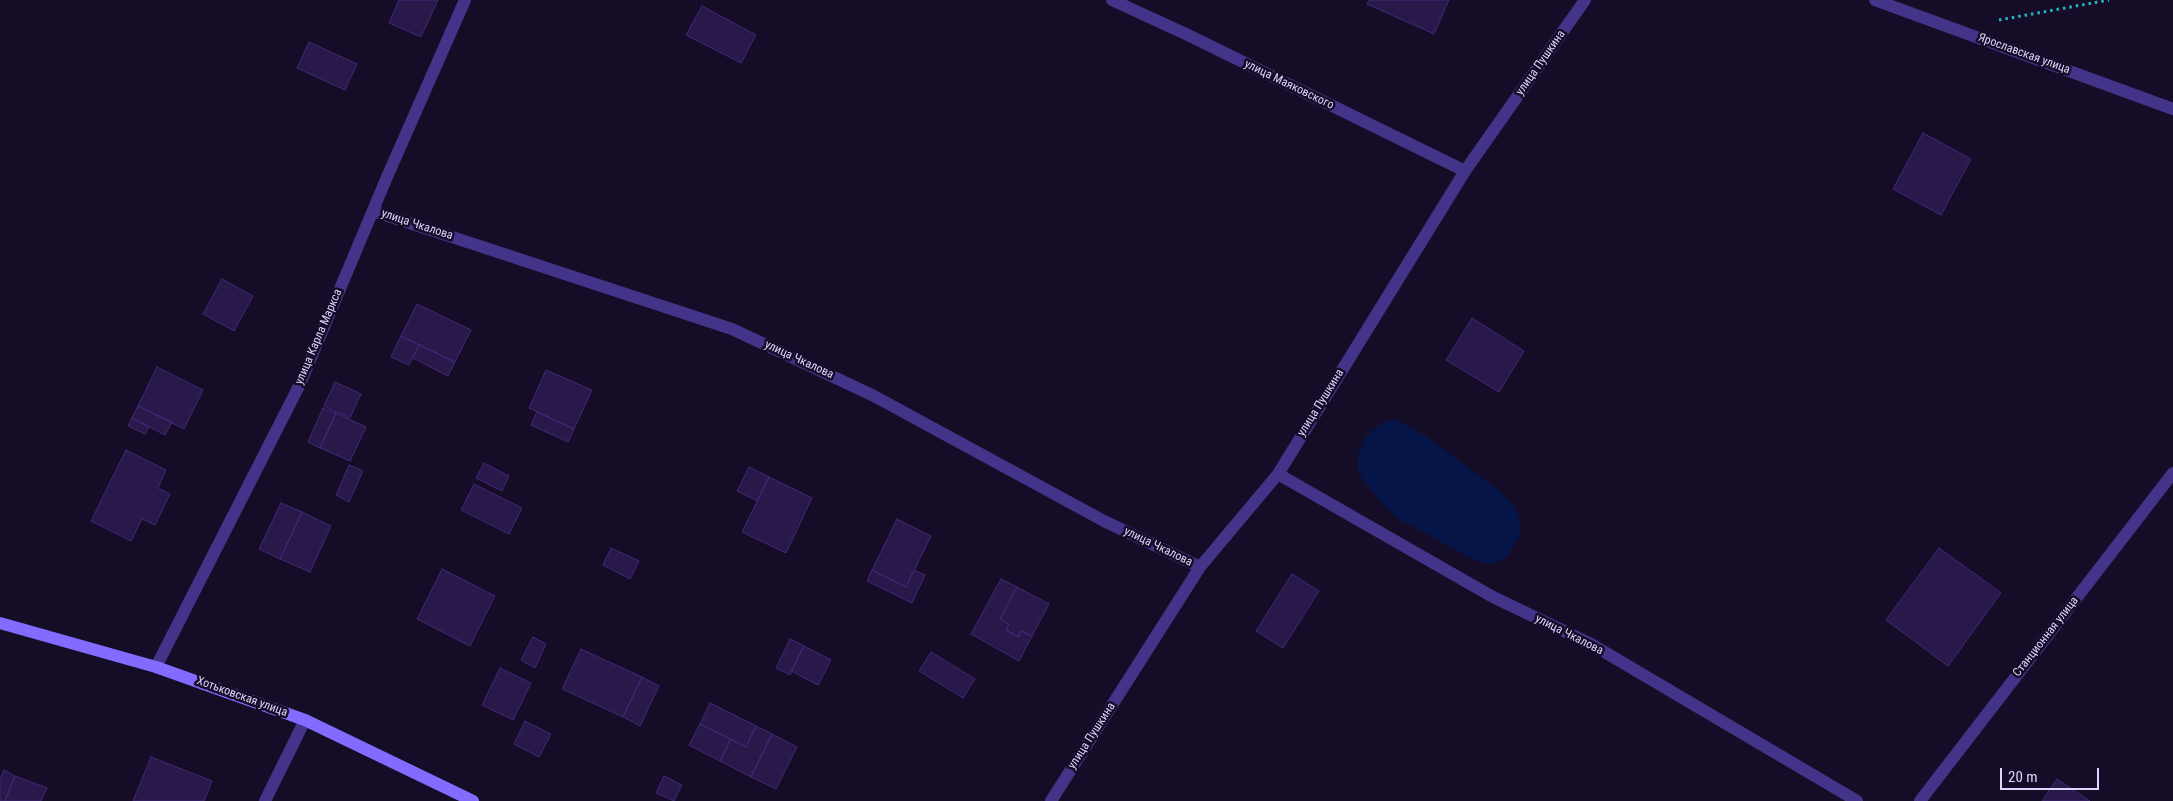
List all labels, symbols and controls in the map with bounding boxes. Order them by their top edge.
street label: улица Пушкина [1513,28,1569,98]
street label: Ярославская улица [1976,31,2072,77]
street label: улица Маяковского [1242,57,1336,113]
street label: улица Чкалова [379,207,455,243]
street label: улица Карла Маркса [292,287,346,387]
street label: улица Чкалова [762,338,836,382]
street label: улица Пушкина [1295,367,1347,439]
street label: улица Чкалова [1121,524,1195,570]
street label: Станционная улица [2010,594,2082,680]
street label: улица Чкалова [1533,612,1605,658]
street label: Хотьковская улица [195,674,289,720]
street label: улица Пушкина [1065,700,1119,772]
scale bar [2003,758,2102,790]
text: 20 m [2008,768,2038,786]

